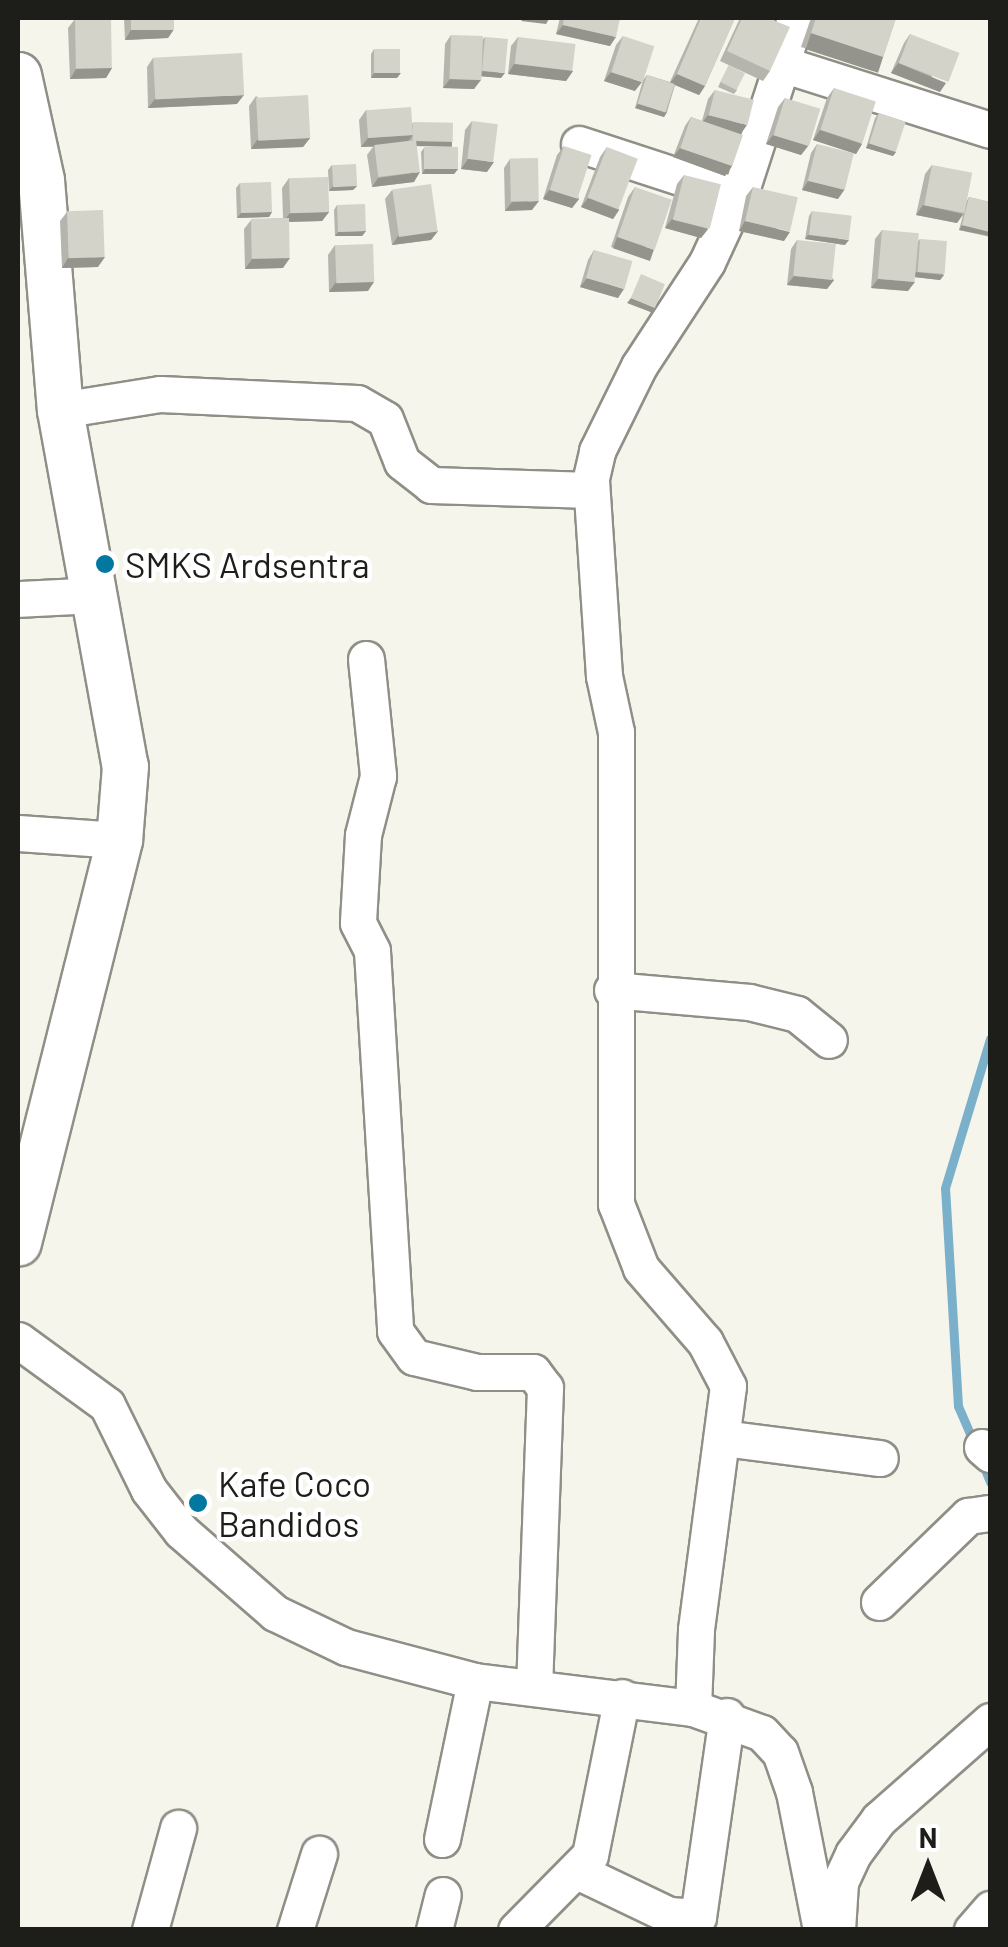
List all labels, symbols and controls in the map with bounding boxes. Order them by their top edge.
place label: SMKS Ardsentra [125,543,370,585]
marker: SMKS Ardsentra [94,553,116,575]
place label: Kafe Coco Bandidos [218,1462,371,1544]
marker: Kafe Coco Bandidos [187,1492,209,1514]
north arrow [878,1817,978,1917]
text: N [919,1820,937,1854]

